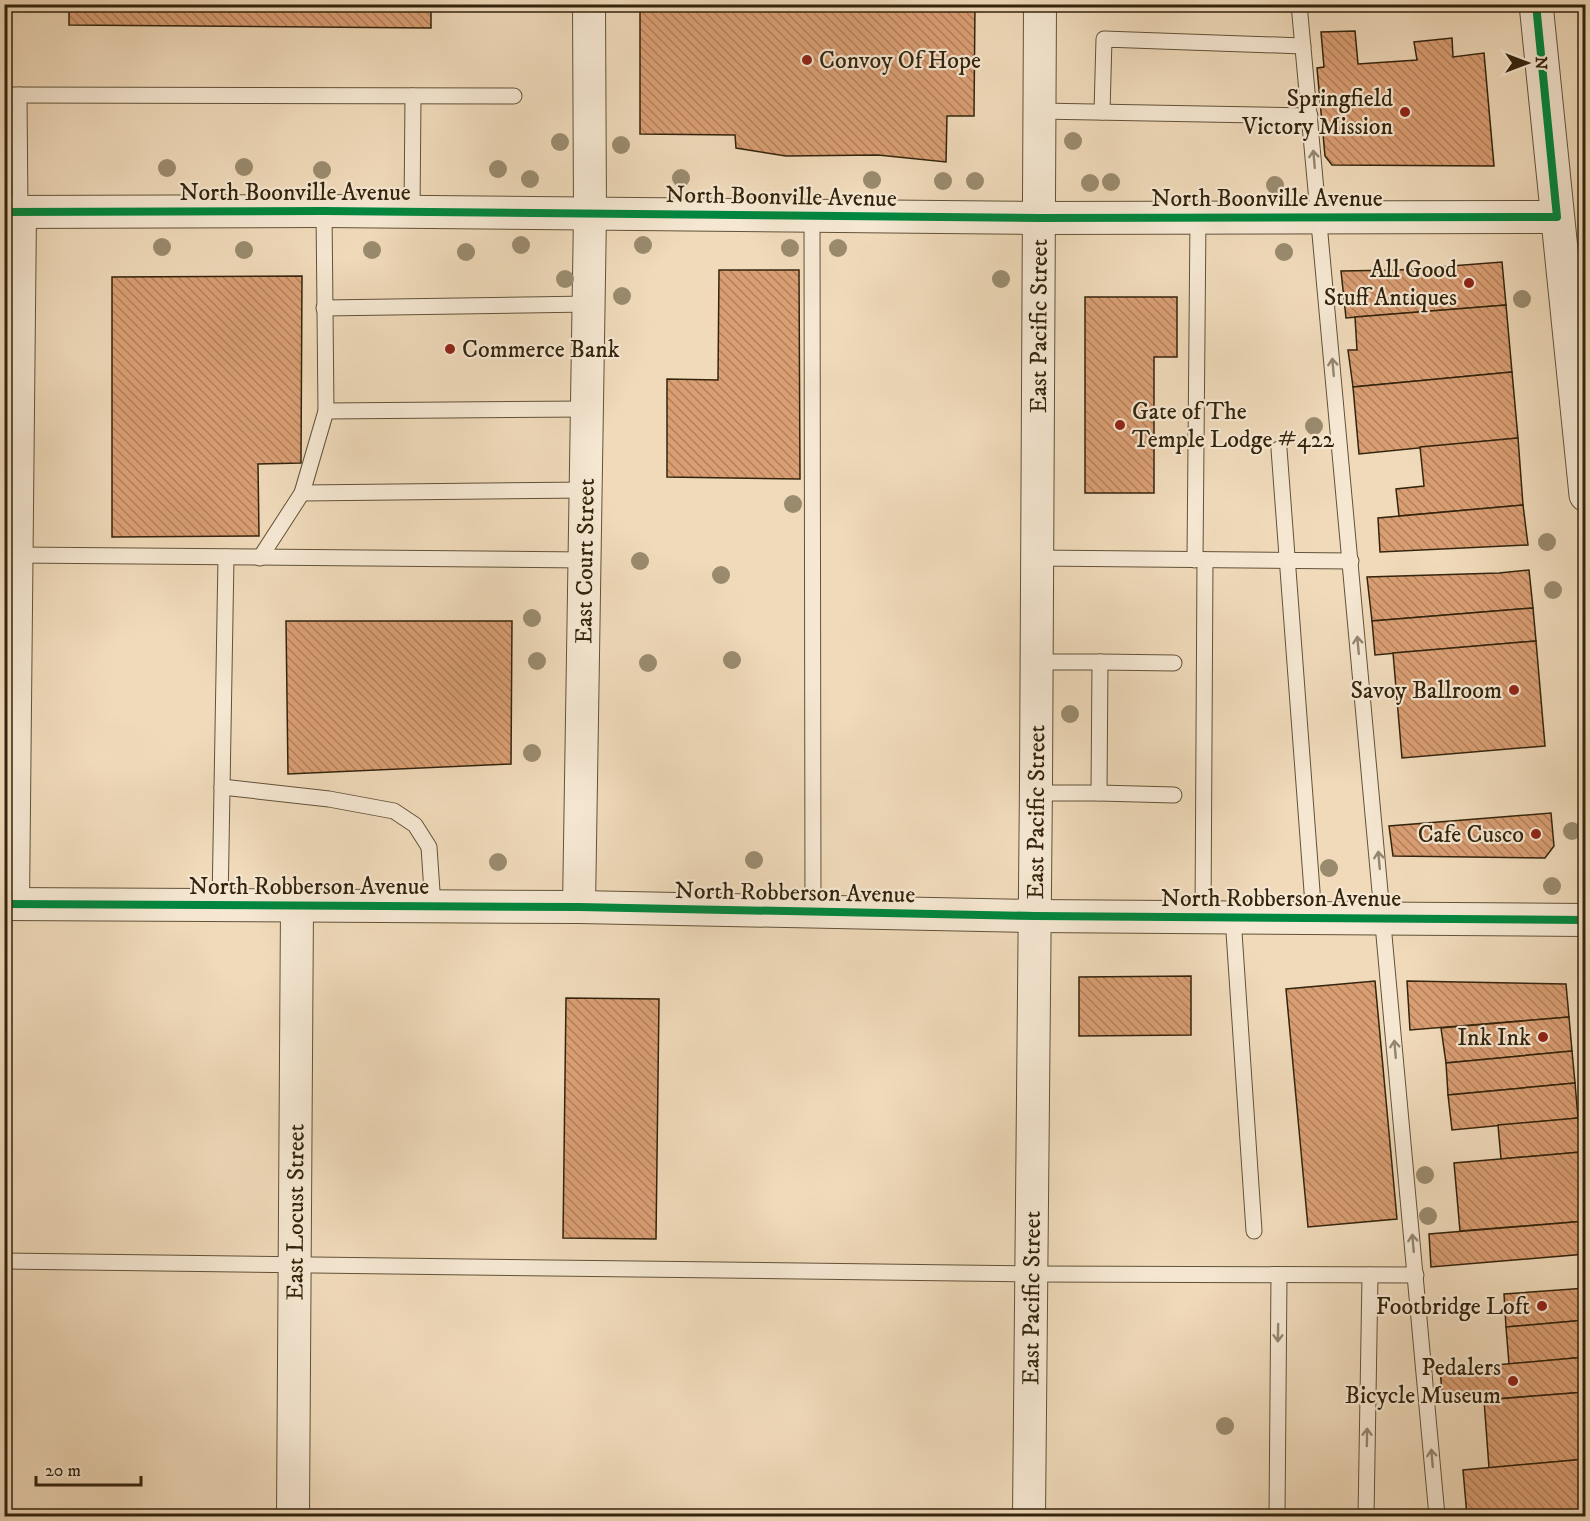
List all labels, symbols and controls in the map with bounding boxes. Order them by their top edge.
north arrow [1497,33,1557,93]
place label: Convoy Of Hope [819,46,981,76]
marker: Convoy Of Hope [800,53,814,67]
text: N [1531,56,1551,70]
place label: Springfield Victory Mission [1241,84,1393,142]
marker: Springfield Victory Mission [1398,105,1412,119]
one-way arrow [1308,150,1319,169]
street label: North Boonville Avenue [179,178,411,208]
street label: North Boonville Avenue [665,180,897,214]
street label: North Boonville Avenue [1151,184,1383,214]
street label: East Pacific Street [1024,238,1055,413]
place label: All Good Stuff Antiques [1324,255,1457,313]
marker: All Good Stuff Antiques [1462,276,1476,290]
place label: Commerce Bank [462,335,620,365]
marker: Commerce Bank [443,342,457,356]
one-way arrow [1327,358,1338,378]
place label: Gate of The Temple Lodge #422 [1132,397,1334,455]
marker: Gate of The Temple Lodge #422 [1113,418,1127,432]
street label: East Court Street [569,478,602,644]
one-way arrow [1352,636,1363,656]
place label: Savoy Ballroom [1351,676,1502,706]
marker: Savoy Ballroom [1507,683,1521,697]
street label: East Pacific Street [1021,724,1052,899]
place label: Cafe Cusco [1418,820,1524,850]
marker: Cafe Cusco [1529,827,1543,841]
one-way arrow [1373,851,1384,871]
street label: North Robberson Avenue [189,872,429,902]
street label: North Robberson Avenue [674,876,916,910]
street label: North Robberson Avenue [1161,884,1401,914]
place label: Ink Ink [1457,1023,1531,1053]
marker: Ink Ink [1536,1030,1550,1044]
one-way arrow [1389,1039,1400,1059]
street label: East Locust Street [280,1123,312,1300]
street label: East Pacific Street [1016,1210,1048,1385]
one-way arrow [1407,1234,1418,1254]
place label: Footbridge Loft [1376,1292,1530,1322]
marker: Footbridge Loft [1535,1299,1549,1313]
one-way arrow [1273,1323,1284,1343]
place label: Pedalers Bicycle Museum [1345,1353,1501,1411]
marker: Pedalers Bicycle Museum [1506,1374,1520,1388]
one-way arrow [1362,1428,1373,1448]
scale bar [36,1449,141,1487]
one-way arrow [1426,1449,1437,1469]
text: 20 m [45,1460,81,1482]

